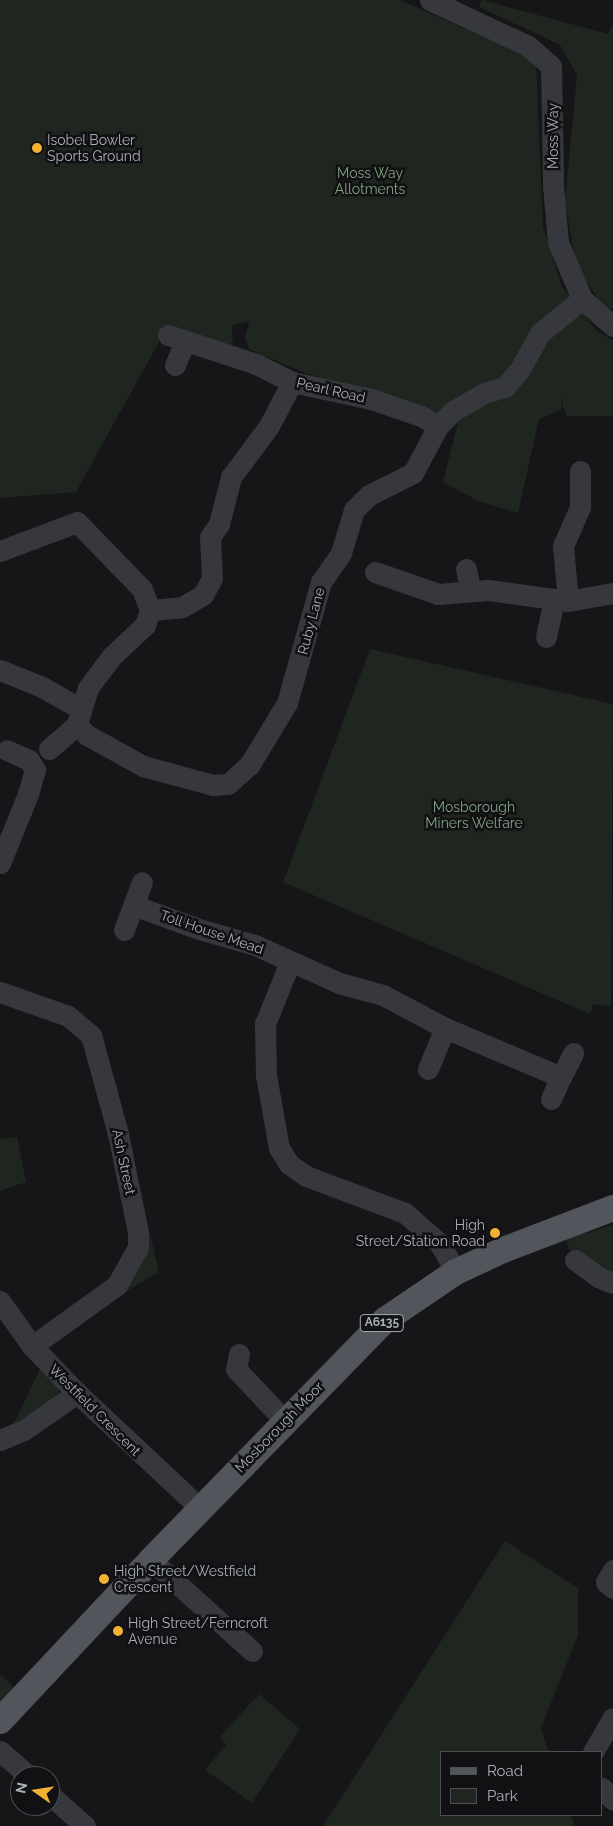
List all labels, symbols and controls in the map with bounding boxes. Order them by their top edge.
street label: Moss Way [545,103,561,169]
place label: Isobel Bowler Sports Ground [47,132,141,164]
marker: Isobel Bowler Sports Ground [31,142,43,154]
park label: Moss Way Allotments [335,165,405,198]
street label: Pearl Road [295,374,367,406]
street label: Ruby Lane [294,585,328,657]
park label: Mosborough Miners Welfare [425,799,523,832]
street label: Toll House Mead [158,906,266,958]
street label: Ash Street [109,1128,139,1196]
place label: High Street/Station Road [356,1217,485,1250]
marker: High Street/Station Road [489,1227,501,1239]
road number: A6135 [360,1314,404,1332]
street label: Westfield Crescent [46,1361,144,1459]
street label: Mosborough Moor [231,1378,327,1476]
place label: High Street/Westfield Crescent [114,1563,256,1595]
marker: High Street/Westfield Crescent [98,1573,110,1585]
place label: High Street/Ferncroft Avenue [128,1615,268,1648]
marker: High Street/Ferncroft Avenue [112,1625,124,1637]
legend [440,1751,603,1816]
text: Road [487,1762,523,1780]
north arrow [10,1766,60,1816]
text: N [12,1781,30,1795]
text: Park [487,1787,518,1805]

